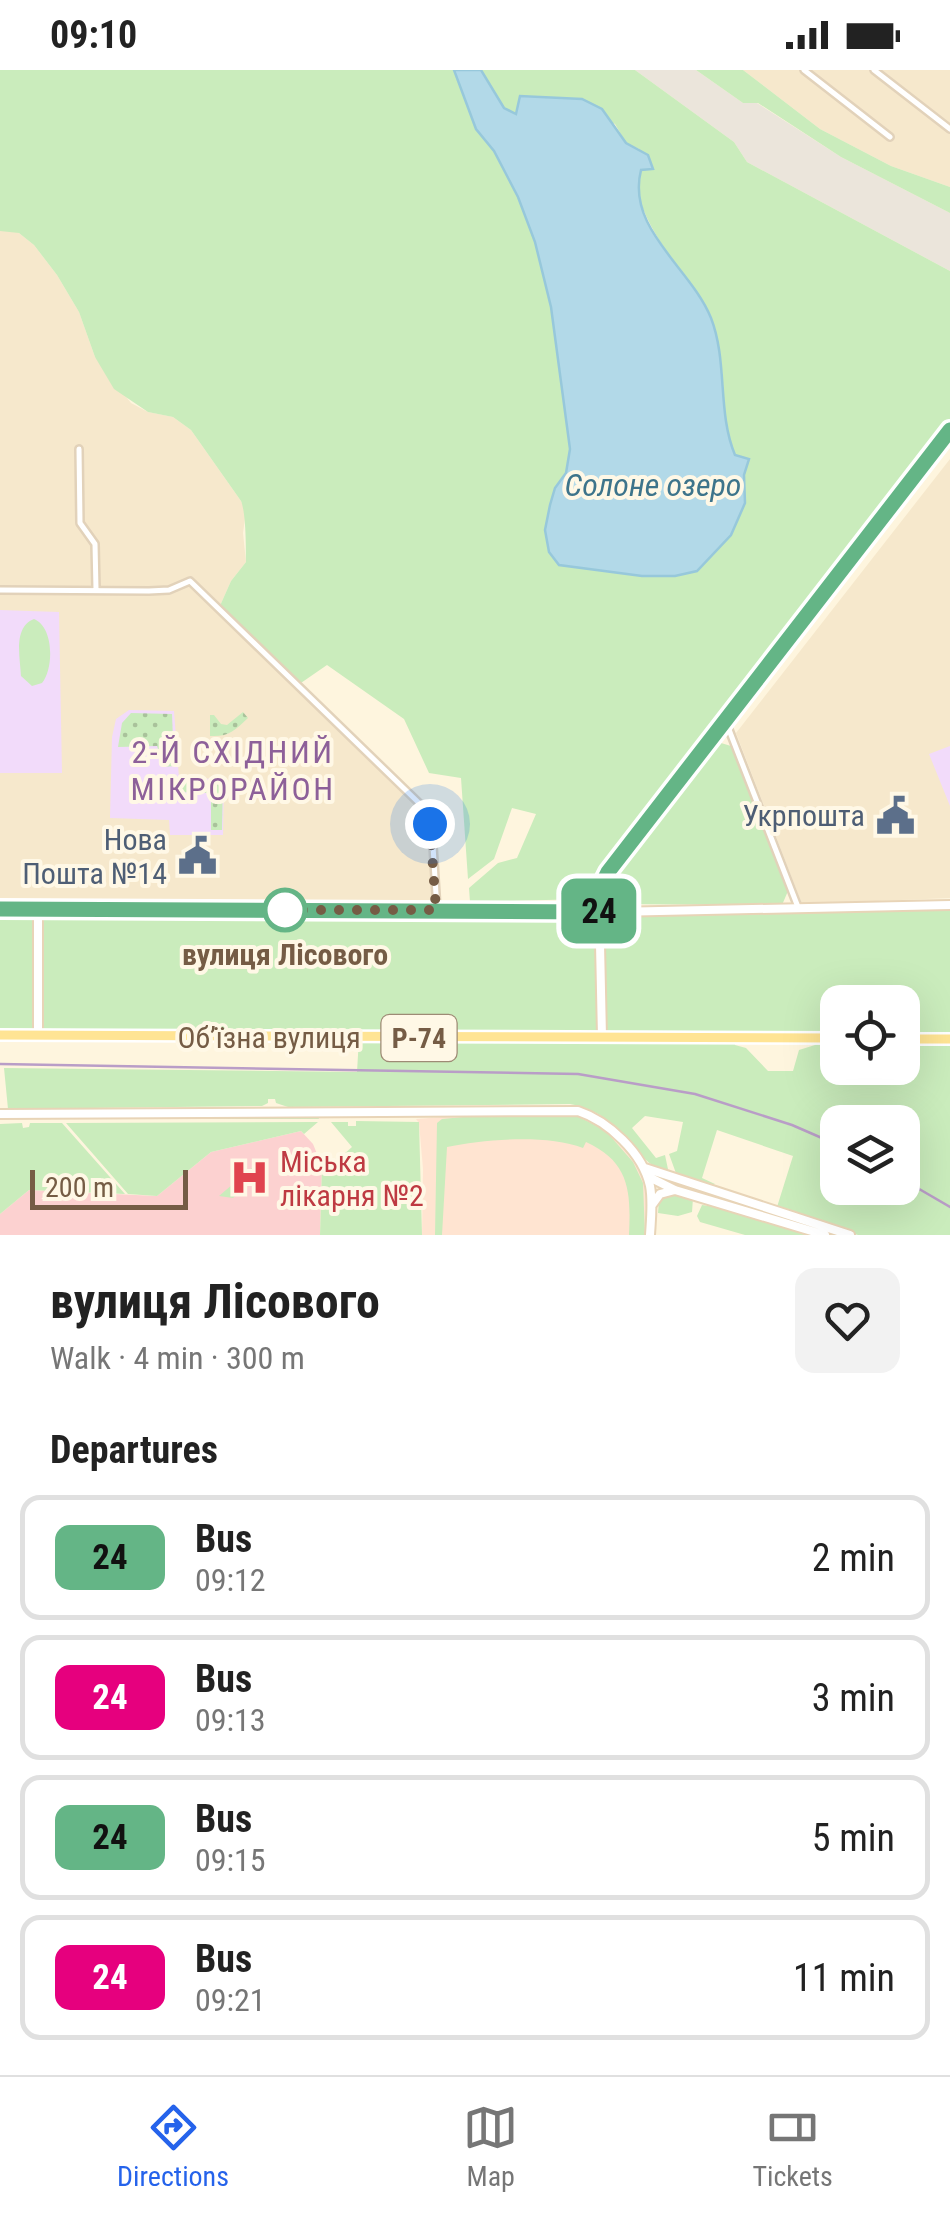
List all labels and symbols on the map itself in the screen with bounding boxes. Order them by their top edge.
water label: Солоне озеро [565,466,741,504]
district label: 2-Й СХІДНИЙ МІКРОРАЙОН [130,733,336,808]
public building icon: Укрпошта [874,794,916,836]
place label: Укрпошта [742,798,865,833]
your location [405,799,455,849]
place label: Нова Пошта №14 [22,822,167,891]
public building icon: Нова Пошта №14 [176,835,218,877]
line badge: 24 [554,878,644,944]
marker: вулиця Лісового [264,889,306,931]
place label: вулиця Лісового [182,937,388,972]
road number: Р-74 [382,1015,456,1061]
street label: Обʼїзна вулиця [177,1020,361,1055]
place label: Міська лікарня №2 [280,1144,424,1213]
hospital icon: Міська лікарня №2 [229,1157,271,1199]
scale bar [30,1165,188,1210]

